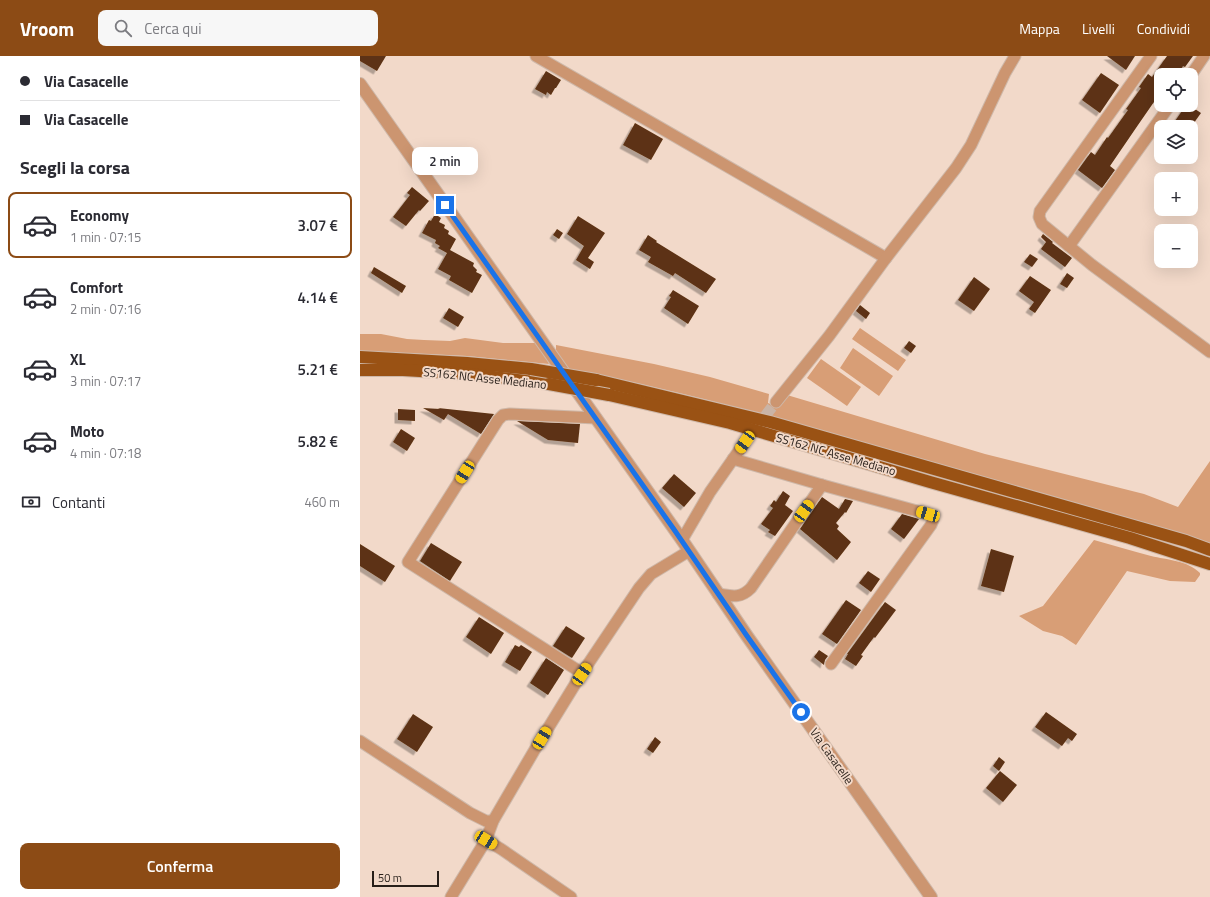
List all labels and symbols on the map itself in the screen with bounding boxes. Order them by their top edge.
callout: 2 min [412,147,478,175]
route end [436,196,454,214]
street label: SS162 NC Asse Mediano [422,362,548,394]
street label: SS162 NC Asse Mediano [774,428,898,480]
car [733,429,757,455]
car [454,459,476,485]
car [792,498,816,524]
car [915,505,941,523]
car [570,661,594,687]
route start [792,703,810,721]
street label: Via Casacelle [806,724,858,788]
car [531,725,553,751]
car [473,829,499,851]
scale bar [372,869,439,888]

